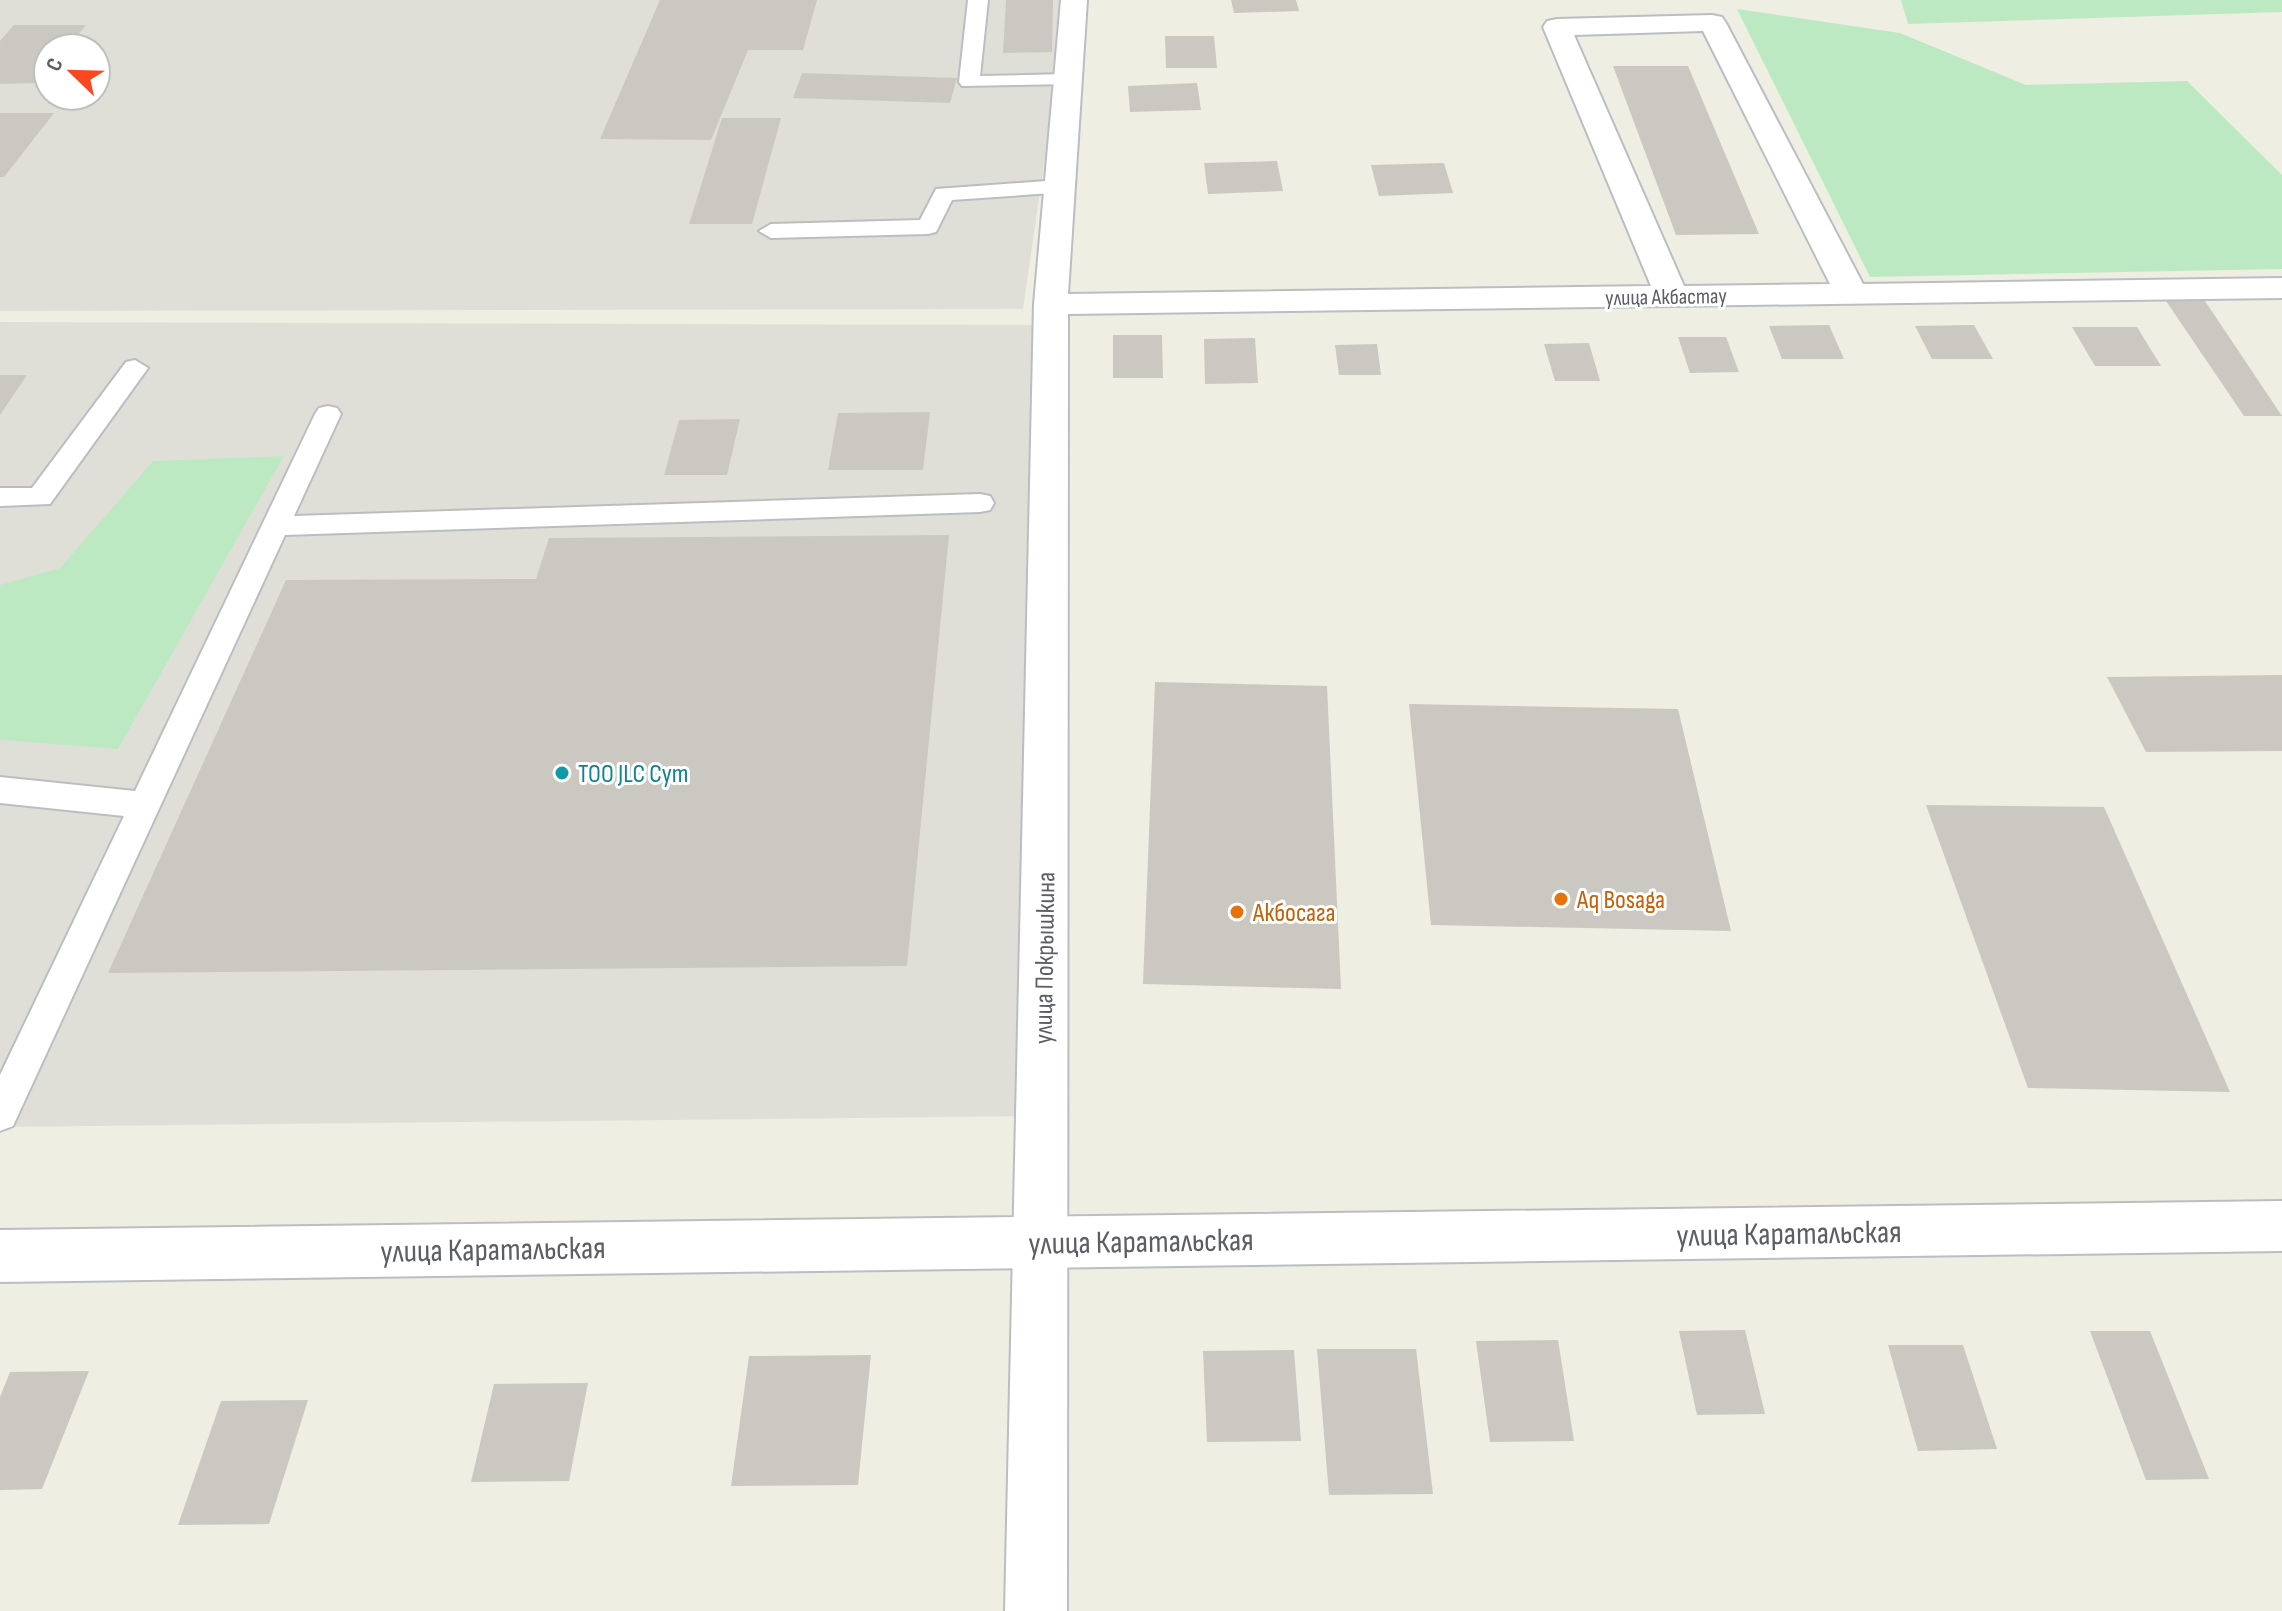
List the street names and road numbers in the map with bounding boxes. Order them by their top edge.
street label: улица Акбастау [1605,283,1728,312]
street label: улица Покрышкина [1028,872,1063,1044]
street label: улица Каратальская [1676,1213,1902,1256]
street label: улица Каратальская [1028,1221,1254,1264]
street label: улица Каратальская [380,1229,606,1272]

